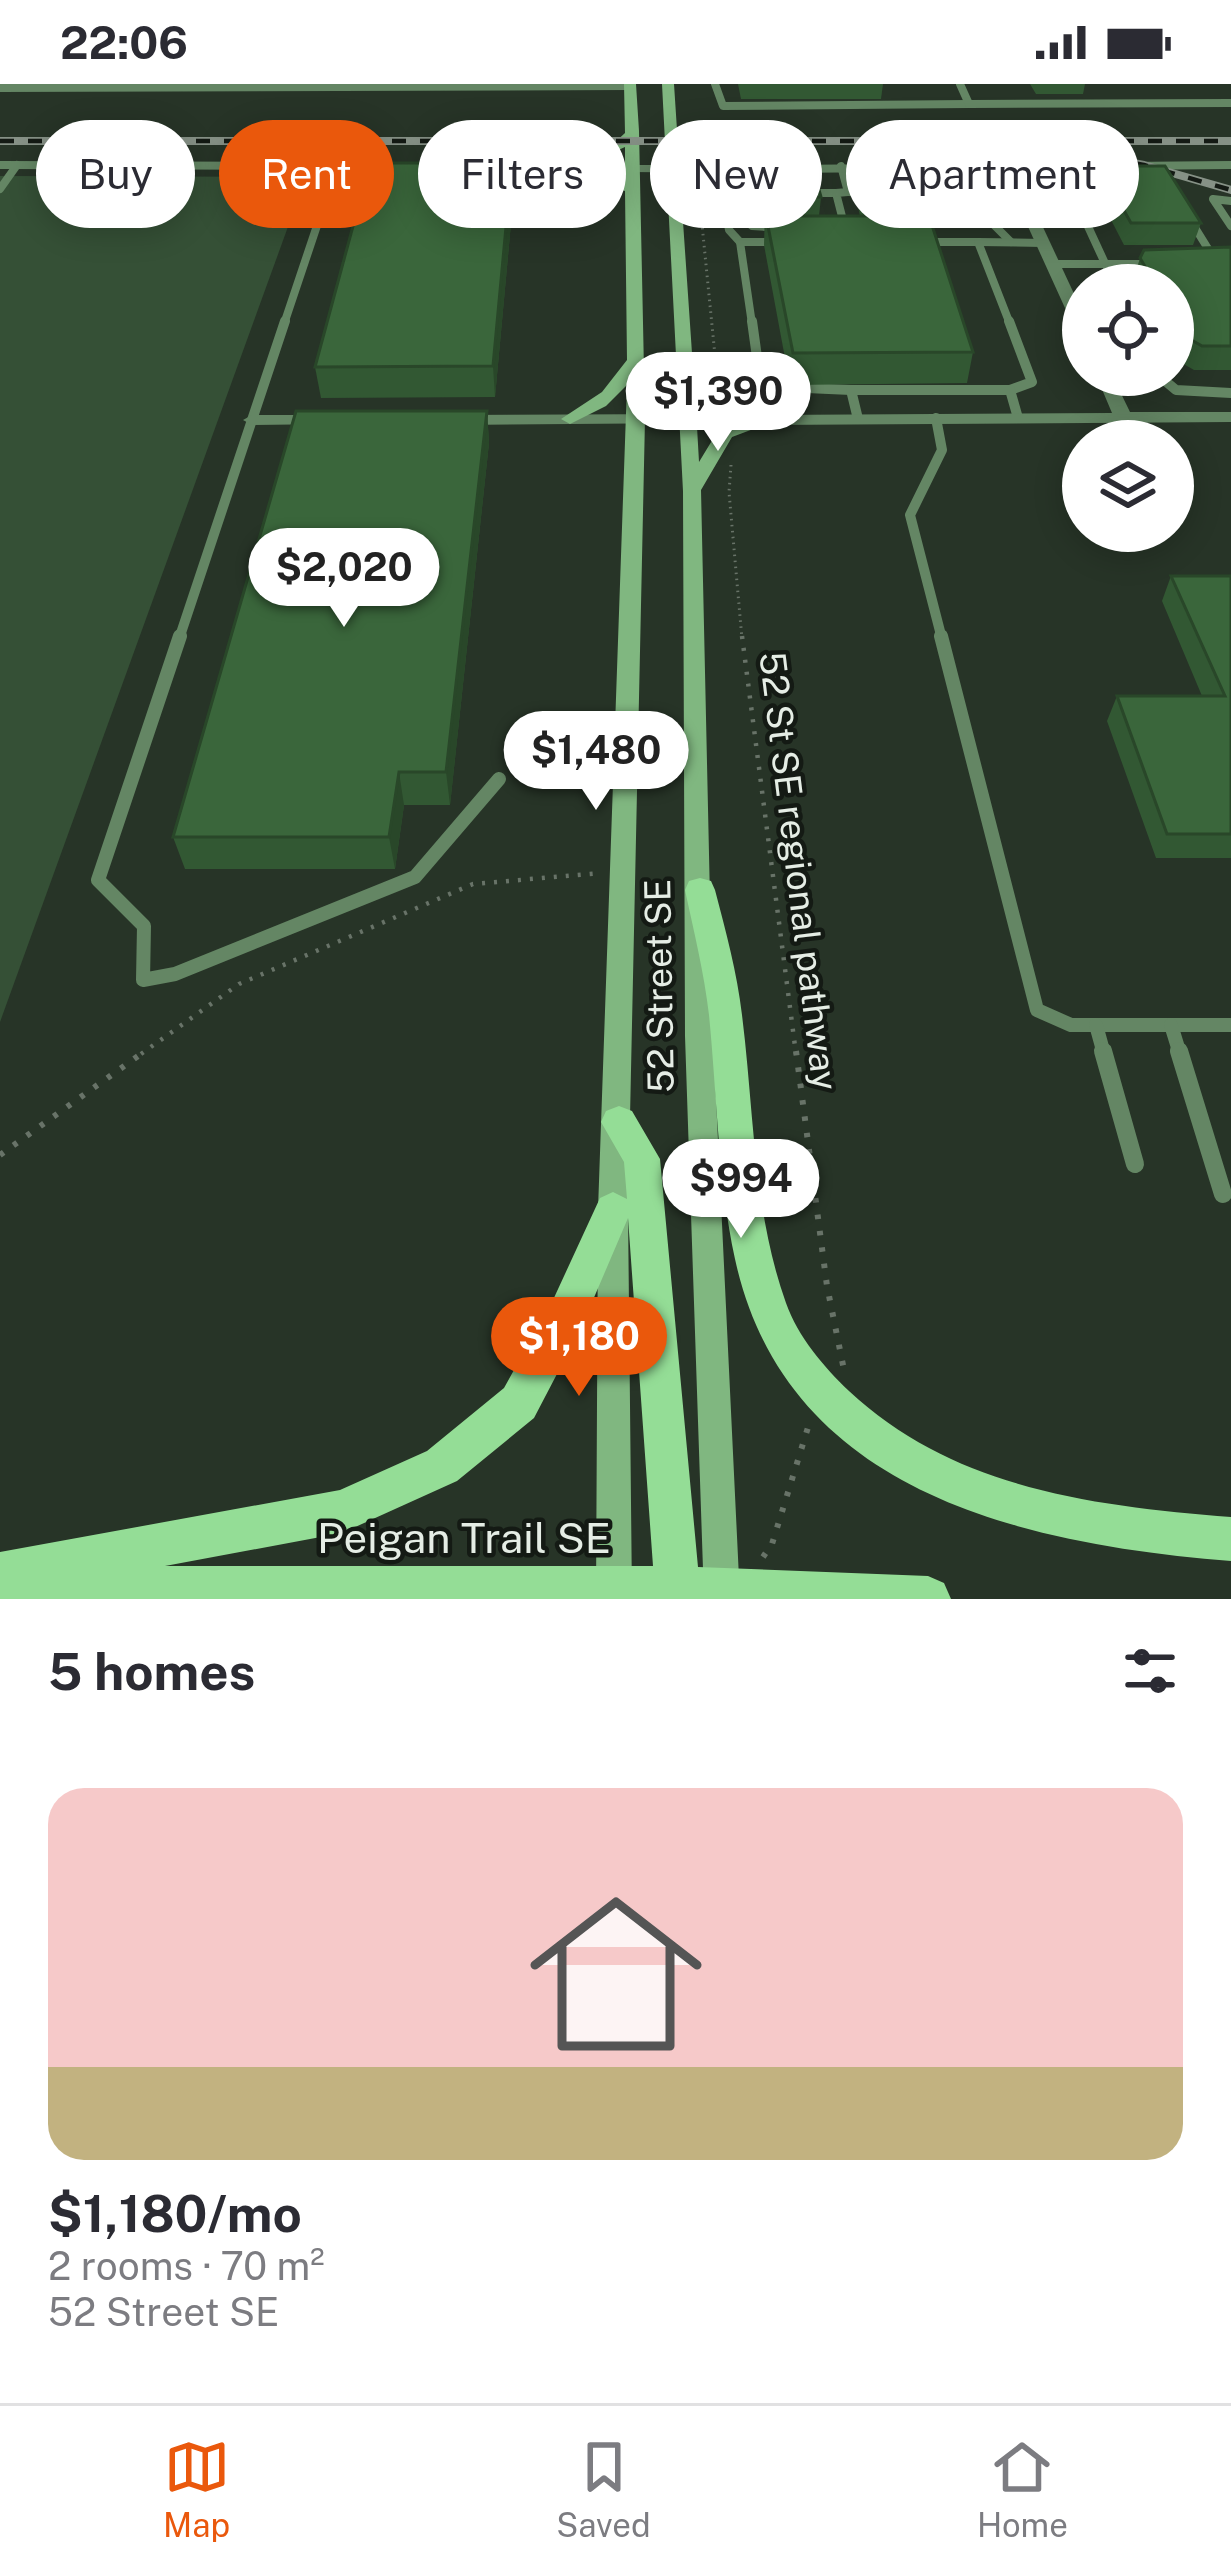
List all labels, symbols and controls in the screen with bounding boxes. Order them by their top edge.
text: 22:06 [60,16,188,69]
chip: Buy [36,120,195,228]
chip: Rent [219,120,394,228]
chip: Filters [418,120,626,228]
chip: New [650,120,822,228]
chip: Apartment [846,120,1139,228]
map controls [1062,264,1194,552]
button: locate [1062,264,1194,396]
pin: $1,390 [620,352,816,454]
text: $1,390 [653,368,783,414]
button: layers [1062,420,1194,552]
pin: $2,020 [246,528,442,630]
text: $2,020 [275,544,413,590]
street label: 52 St SE regional pathway [751,649,847,1093]
pin: $1,480 [498,711,694,813]
text: $1,480 [531,727,661,773]
street label: 52 Street SE [636,879,682,1093]
pin: $994 [670,1139,812,1241]
text: $994 [689,1155,793,1201]
pin: $1,180 [481,1297,677,1399]
text: $1,180 [518,1313,640,1359]
street label: Peigan Trail SE [317,1513,611,1562]
icon: filters [1117,1638,1183,1704]
text: 5 homes [48,1642,255,1701]
icon: home [508,1866,724,2082]
text: $1,180/mo [48,2184,302,2243]
text: 2 rooms · 70 m² [48,2243,325,2289]
text: 52 Street SE [48,2289,279,2335]
tab: Map [163,2434,230,2544]
tab: Saved [556,2434,651,2544]
tab: Home [977,2434,1068,2544]

